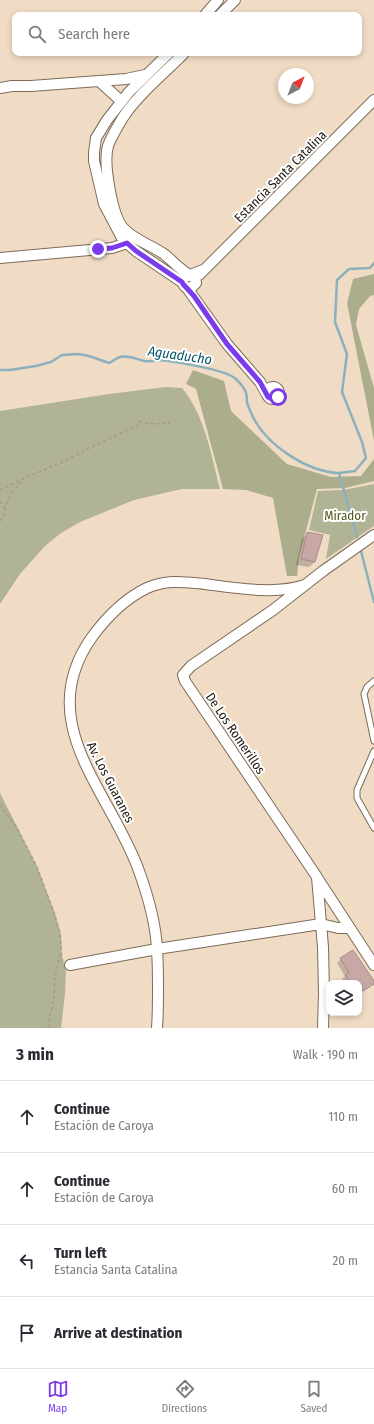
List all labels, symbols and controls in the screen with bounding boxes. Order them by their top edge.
search box [12,12,362,56]
icon: search [26,23,48,45]
text: Search here [58,25,130,43]
north arrow [278,68,314,104]
street label: Estancia Santa Catalina [231,127,329,225]
route end [89,240,107,258]
water label: Aguaducho [146,342,213,368]
route start [269,388,287,406]
park label: Mirador [324,508,366,523]
street label: De Los Romerillos [203,690,269,777]
street label: Av. Los Guaranes [84,739,138,826]
map controls [326,980,362,1016]
button: layers [326,980,362,1016]
text: 3 min [16,1044,54,1065]
text: Walk · 190 m [293,1047,358,1062]
text: Continue [54,1100,110,1118]
icon: ahead [16,1106,38,1128]
text: 110 m [328,1109,358,1124]
text: Estación de Caroya [54,1118,154,1133]
text: Continue [54,1172,110,1190]
icon: ahead [16,1178,38,1200]
text: 60 m [332,1181,358,1196]
text: Estación de Caroya [54,1190,154,1205]
text: Turn left [54,1244,107,1262]
icon: left [16,1250,38,1272]
text: 20 m [332,1253,358,1268]
text: Estancia Santa Catalina [54,1262,178,1277]
icon: arrive [16,1322,38,1344]
text: Arrive at destination [54,1324,182,1342]
tab: Map [47,1378,69,1415]
tab: Directions [162,1378,207,1415]
tab: Saved [301,1378,327,1415]

